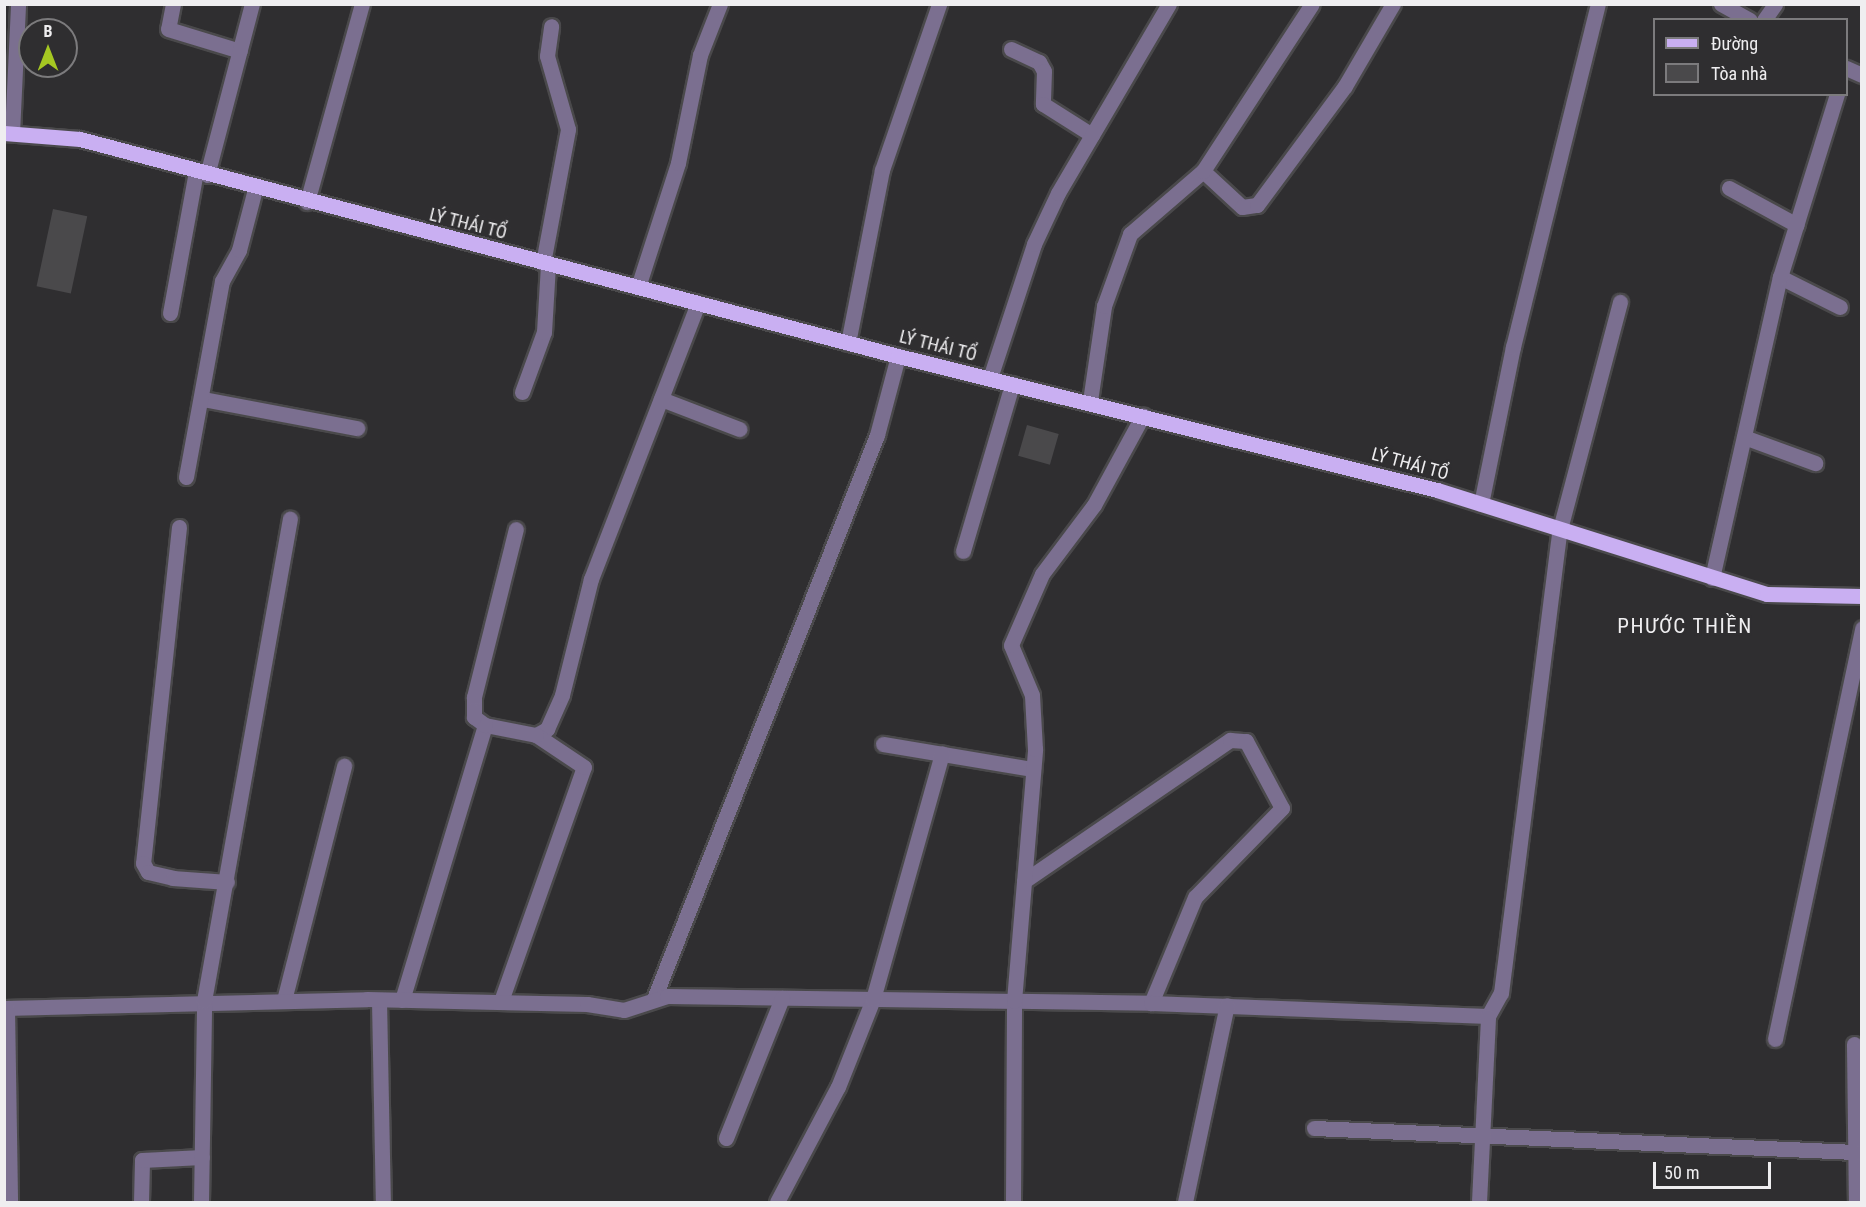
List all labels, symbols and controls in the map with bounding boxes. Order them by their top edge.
north arrow [18,18,78,78]
legend [1653,18,1848,96]
text: B [44,22,52,41]
text: Đường [1711,33,1758,54]
text: Tòa nhà [1711,63,1767,84]
street label: LÝ THÁI TỔ [427,204,509,244]
street label: LÝ THÁI TỔ [897,326,979,366]
street label: LÝ THÁI TỔ [1369,443,1451,485]
district label: PHƯỚC THIỀN [1617,613,1753,639]
scale bar [1656,1150,1774,1188]
text: 50 m [1664,1162,1699,1183]

